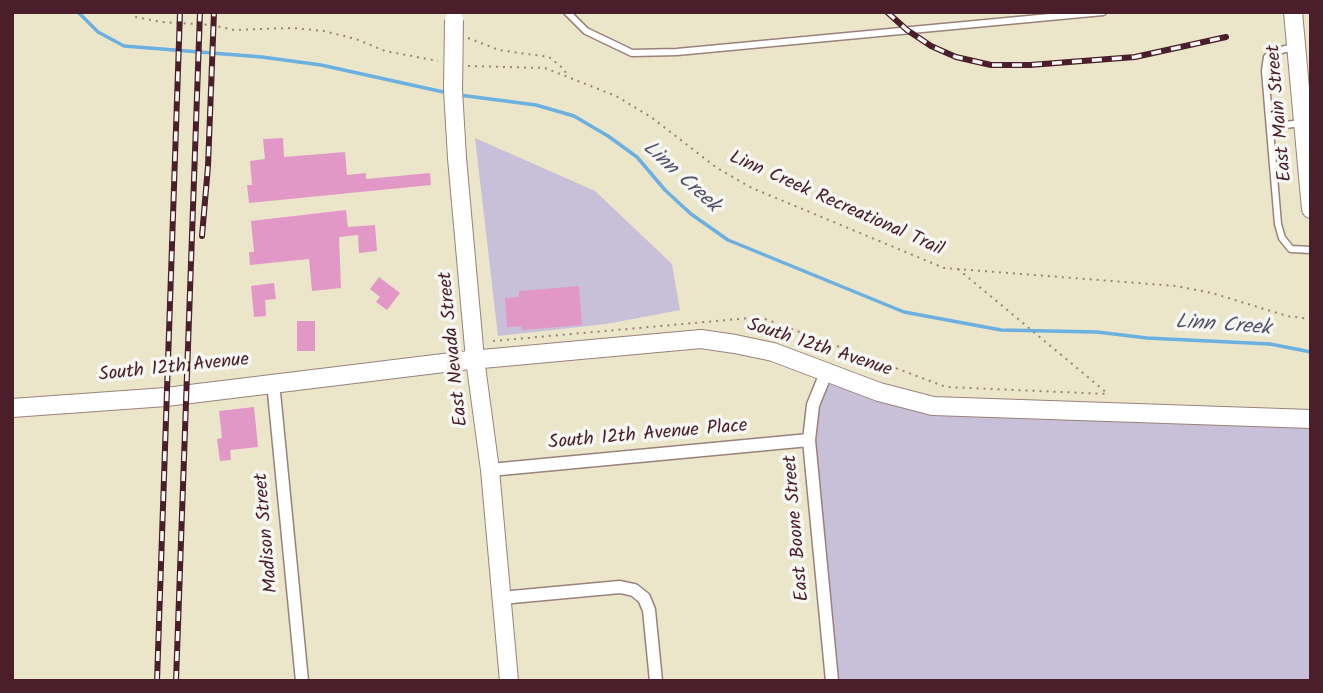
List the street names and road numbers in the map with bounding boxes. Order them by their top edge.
street label: East Main Street [1264,44,1298,182]
street label: Linn Creek Recreational Trail [725,147,947,263]
street label: East Nevada Street [436,270,474,428]
street label: South 12th Avenue [744,315,894,383]
street label: South 12th Avenue [98,350,250,388]
street label: South 12th Avenue Place [548,416,748,456]
street label: East Boone Street [780,454,816,602]
street label: Madison Street [251,472,285,594]

